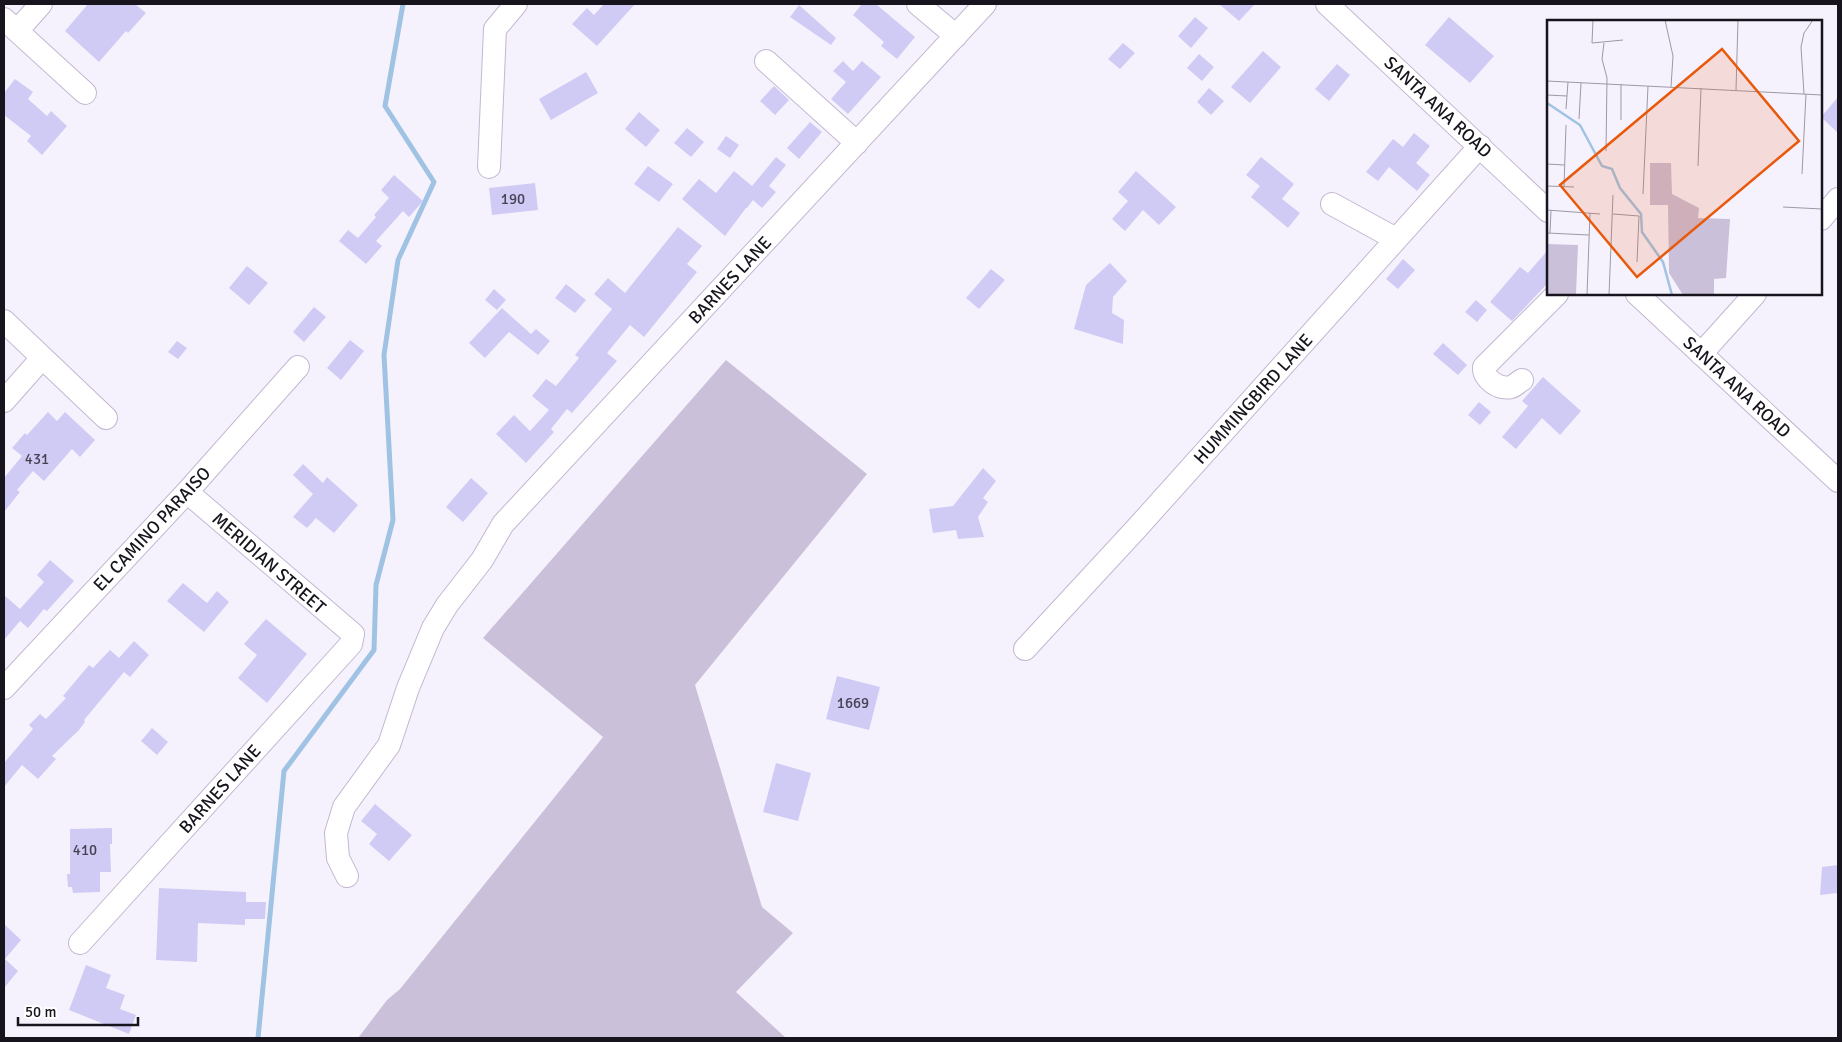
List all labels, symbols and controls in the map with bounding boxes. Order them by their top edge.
inset map [1547,20,1822,295]
street label: SANTA ANA ROAD [1380,52,1496,162]
house number: 190 [501,190,525,208]
street label: BARNES LANE [684,232,776,328]
street label: HUMMINGBIRD LANE [1189,329,1317,469]
street label: SANTA ANA ROAD [1679,332,1795,442]
house number: 431 [25,450,49,468]
street label: EL CAMINO PARAISO [89,462,215,596]
street label: MERIDIAN STREET [208,508,330,618]
house number: 1669 [837,694,869,712]
street label: BARNES LANE [174,740,266,838]
house number: 410 [73,841,97,859]
scale bar [18,994,138,1026]
text: 50 m [25,1003,56,1021]

